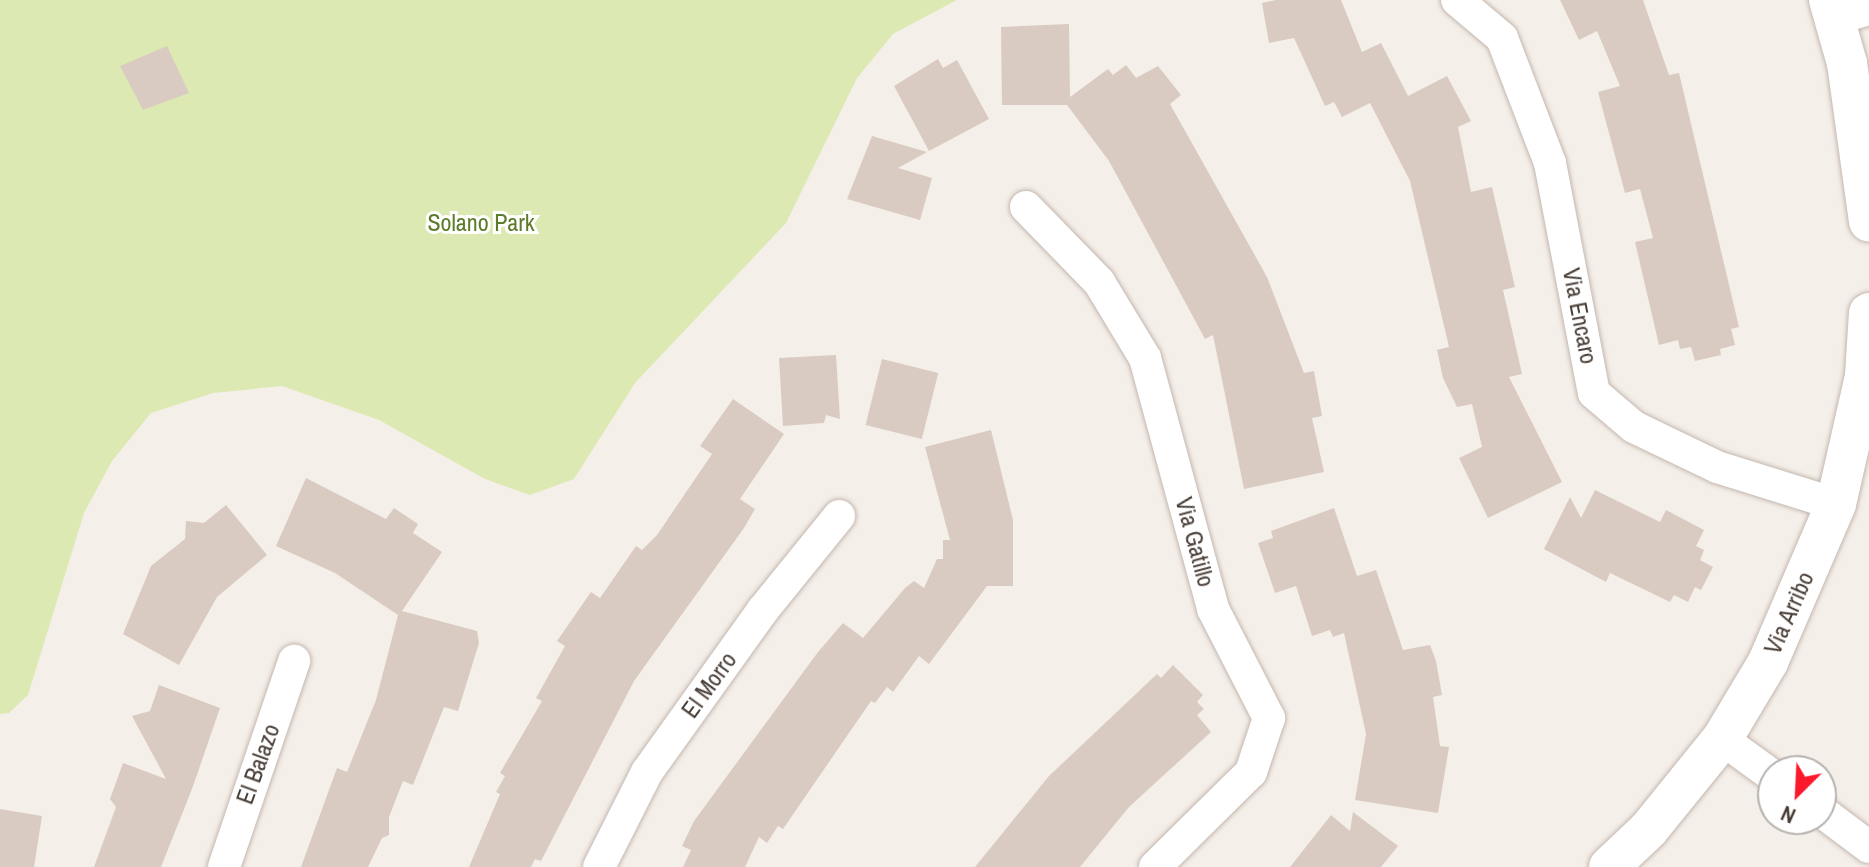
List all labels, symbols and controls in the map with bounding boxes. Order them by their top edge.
park label: Solano Park [427,209,535,237]
street label: Via Encaro [1557,266,1603,366]
street label: Via Gatillo [1169,494,1221,590]
street label: Via Arribo [1758,567,1820,659]
street label: El Morro [675,646,743,724]
street label: El Balazo [230,720,286,808]
north arrow [1757,755,1837,835]
text: N [1776,799,1800,831]

